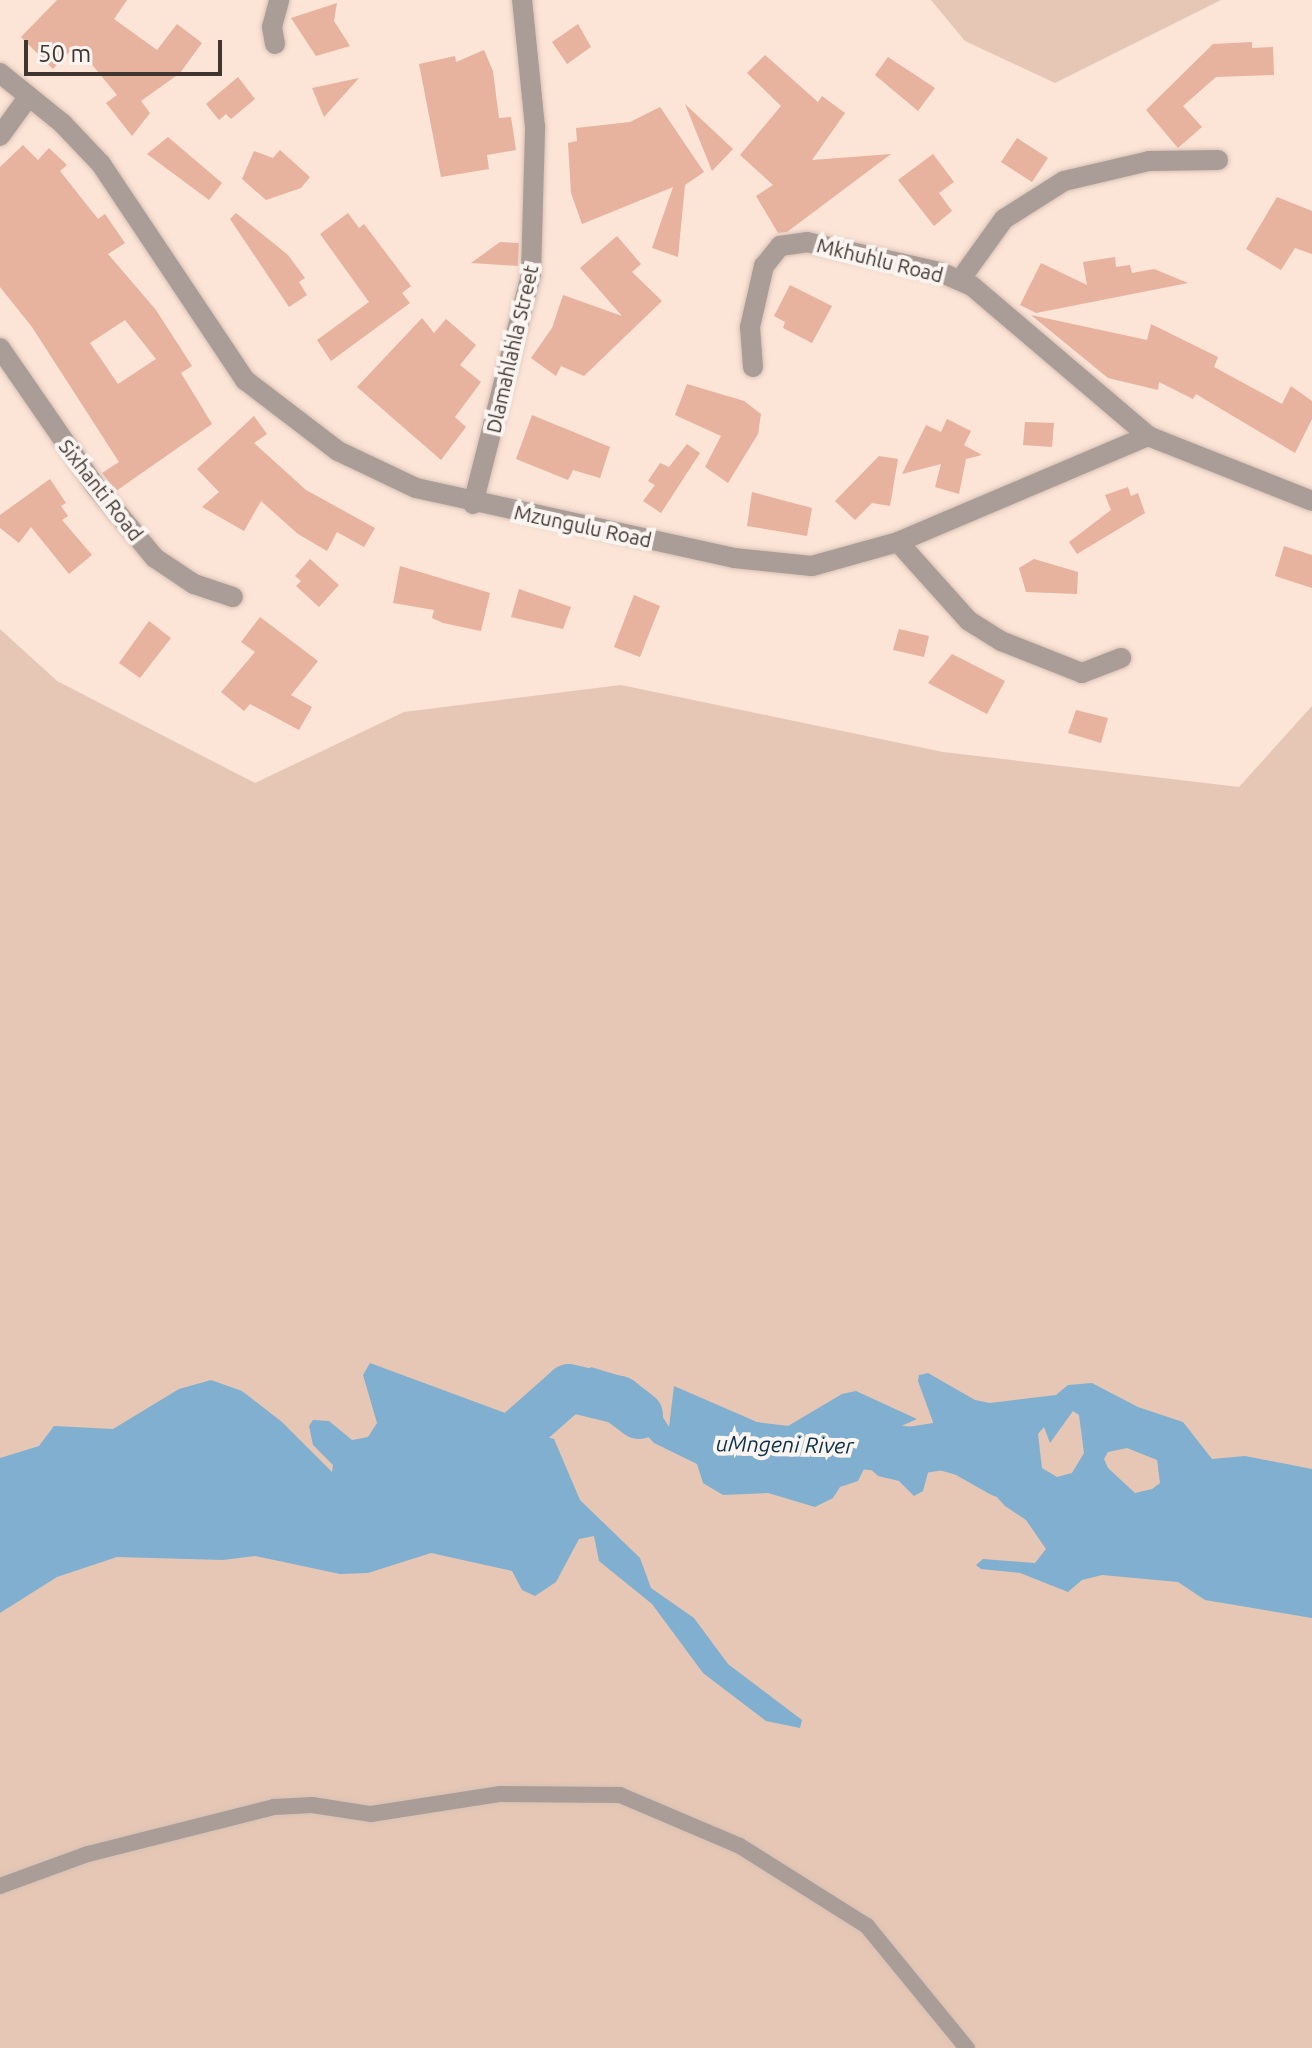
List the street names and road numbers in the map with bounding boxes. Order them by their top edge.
street label: Mkhuhlu Road [814,233,946,287]
street label: Dlamahlahla Street [481,263,543,435]
street label: Sixhanti Road [54,435,148,545]
street label: Mzungulu Road [512,500,654,552]

